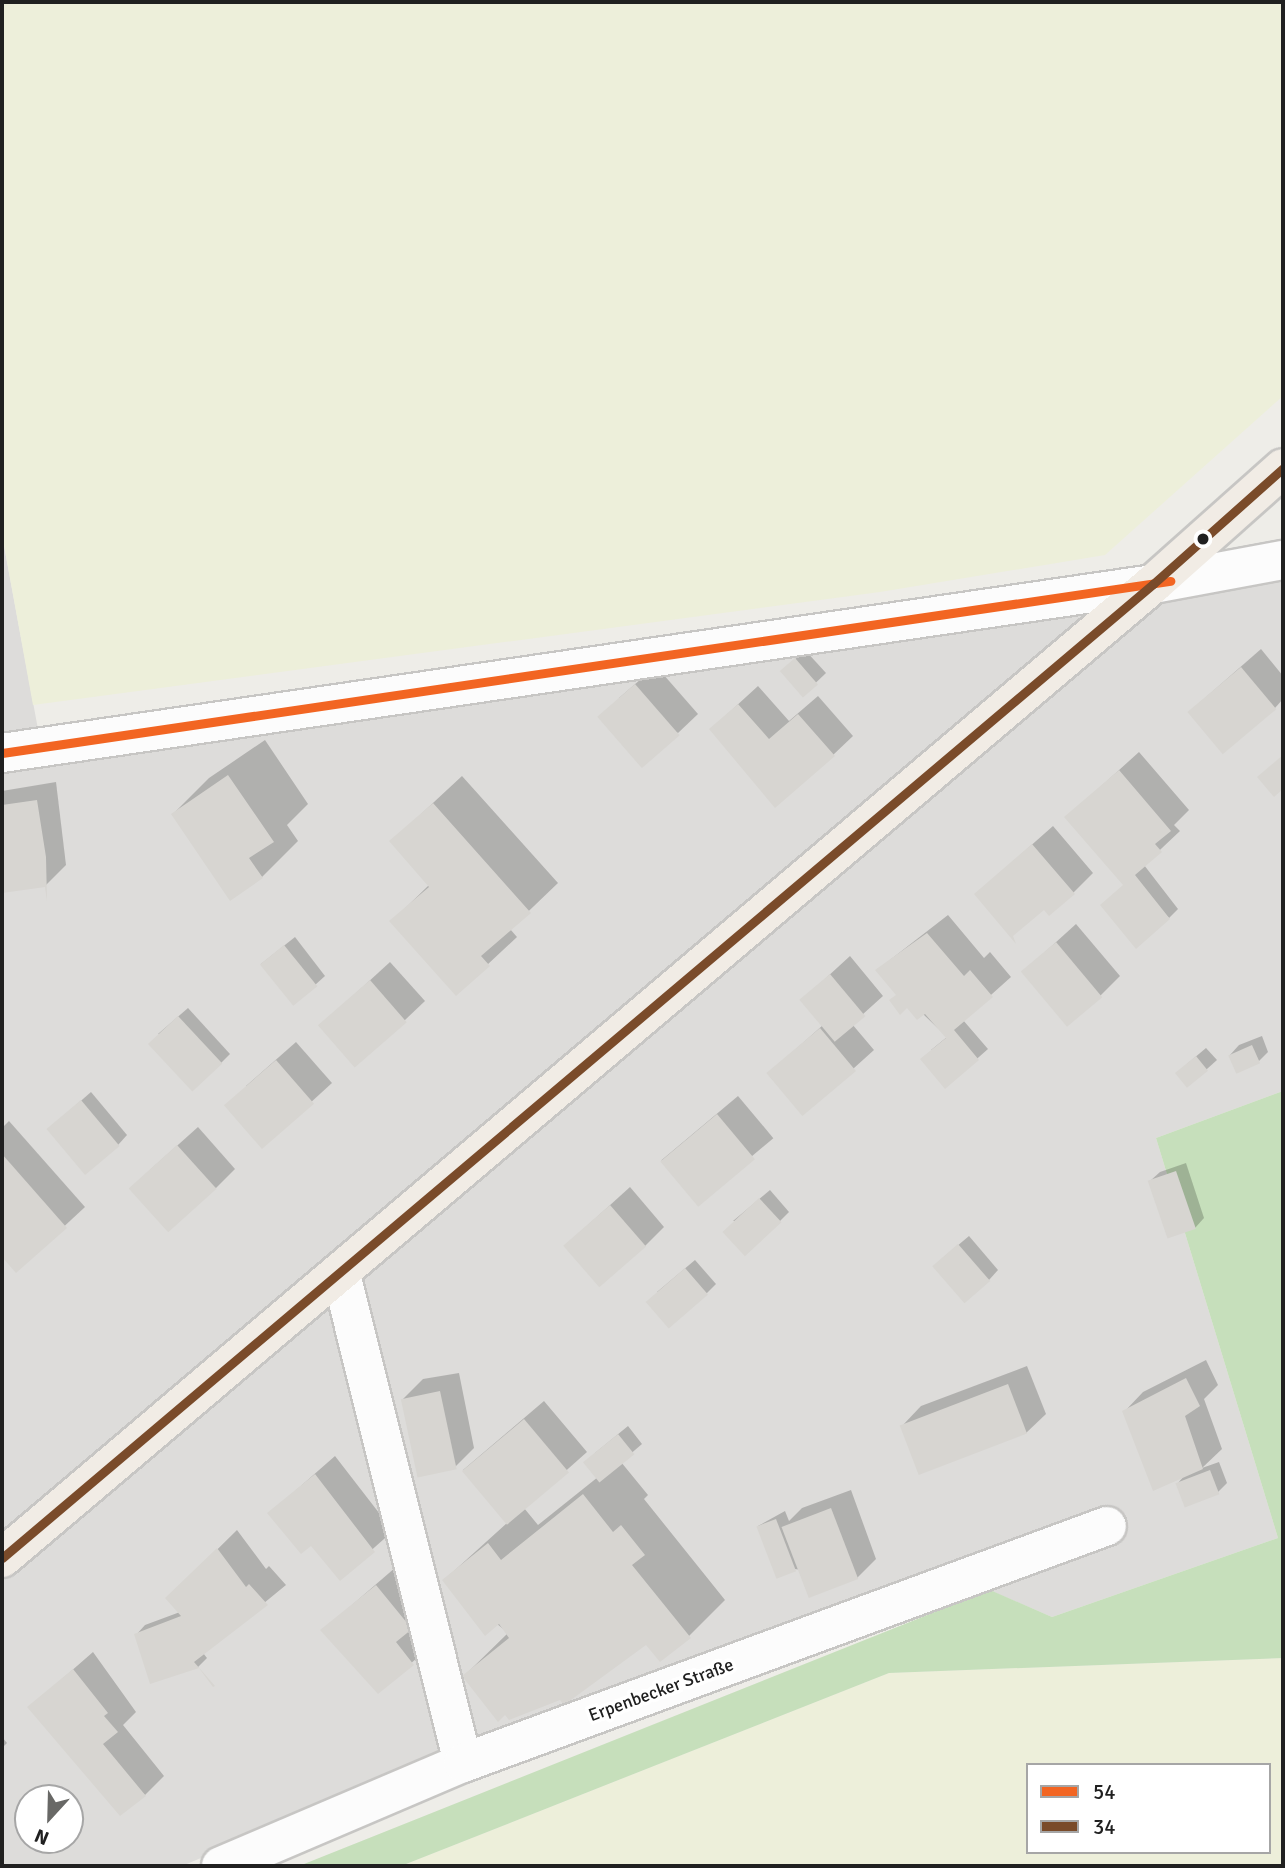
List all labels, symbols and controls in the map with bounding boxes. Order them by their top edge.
unlabelled marker [1196,532,1210,546]
street label: Erpenbecker Straße [586,1654,736,1726]
legend [1026,1763,1271,1854]
text: 54 [1093,1779,1116,1805]
north arrow [14,1784,84,1854]
text: 34 [1093,1814,1116,1840]
text: N [31,1823,53,1850]

